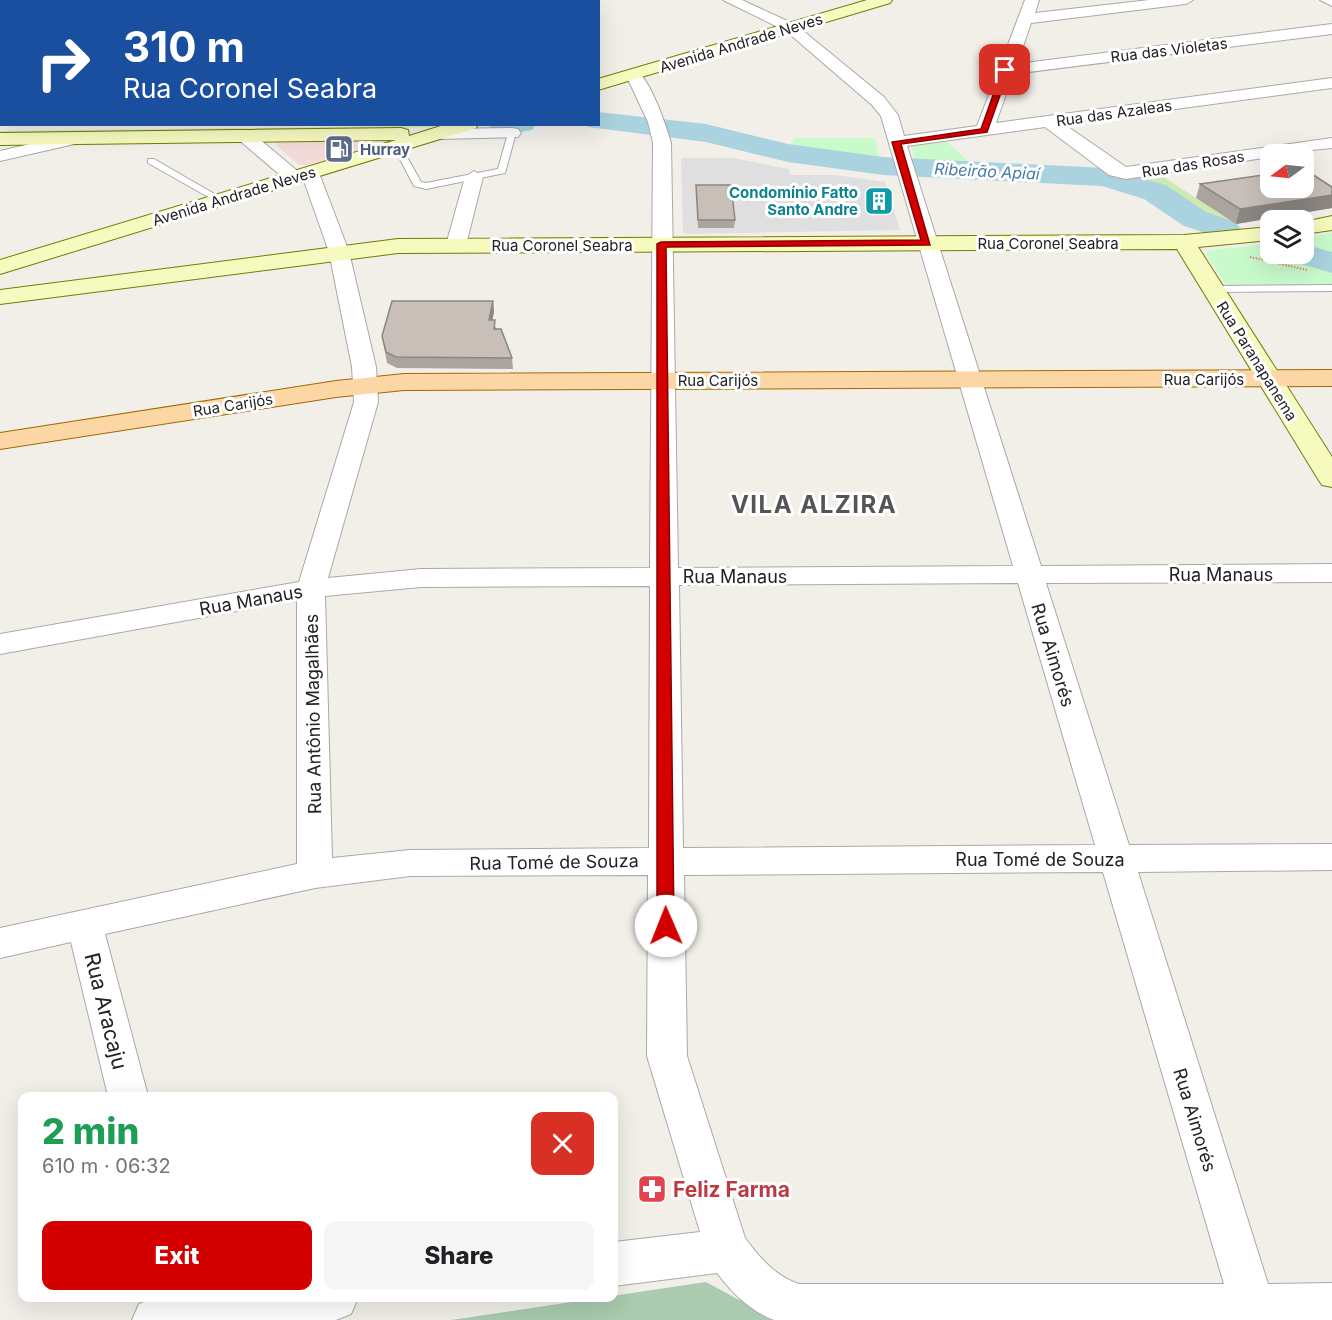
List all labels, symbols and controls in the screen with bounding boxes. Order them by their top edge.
street label: Avenida Andrade Neves [657,9,825,77]
text: 310 m [123,21,245,72]
icon: right [24,24,102,102]
street label: Rua das Violetas [1109,33,1229,67]
pin [979,44,1030,95]
icon: arrive [988,53,1021,86]
text: Rua Coronel Seabra [123,72,377,105]
street label: Rua das Azaleas [1055,95,1173,131]
fuel station icon: Hurray [323,133,355,165]
place label: Hurray [360,140,410,159]
north arrow [1260,144,1314,198]
map controls [1260,144,1314,264]
street label: Rua das Rosas [1140,147,1246,181]
water label: Ribeirão Apiaí [934,158,1042,184]
street label: Avenida Andrade Neves [150,162,318,230]
place label: Condomínio Fatto Santo Andre [729,183,858,219]
building icon: Condomínio Fatto Santo Andre [863,185,895,217]
button: layers [1260,210,1314,264]
street label: Rua Coronel Seabra [977,234,1119,253]
street label: Rua Coronel Seabra [491,236,633,255]
street label: Rua Paranapanema [1213,298,1301,424]
street label: Rua Carijós [1164,370,1244,389]
street label: Rua Carijós [678,371,758,390]
street label: Rua Carijós [192,389,274,421]
district label: VILA ALZIRA [731,490,897,519]
street label: Rua Manaus [1169,564,1273,585]
street label: Rua Manaus [683,566,787,587]
street label: Rua Manaus [198,581,304,619]
street label: Rua Aimorés [1027,601,1079,709]
street label: Rua Antônio Magalhães [301,614,325,814]
street label: Rua Tomé de Souza [955,849,1125,870]
street label: Rua Tomé de Souza [469,850,639,874]
position arrow [634,894,698,958]
street label: Rua Aracaju [79,950,133,1072]
street label: Rua Aimorés [1169,1066,1221,1174]
text: 2 min [42,1109,139,1153]
button: close [531,1112,594,1175]
text: 610 m · 06:32 [42,1154,171,1178]
pharmacy icon: Feliz Farma [636,1173,668,1205]
place label: Feliz Farma [673,1177,790,1202]
button: Exit [42,1221,312,1290]
button: Share [324,1221,594,1290]

